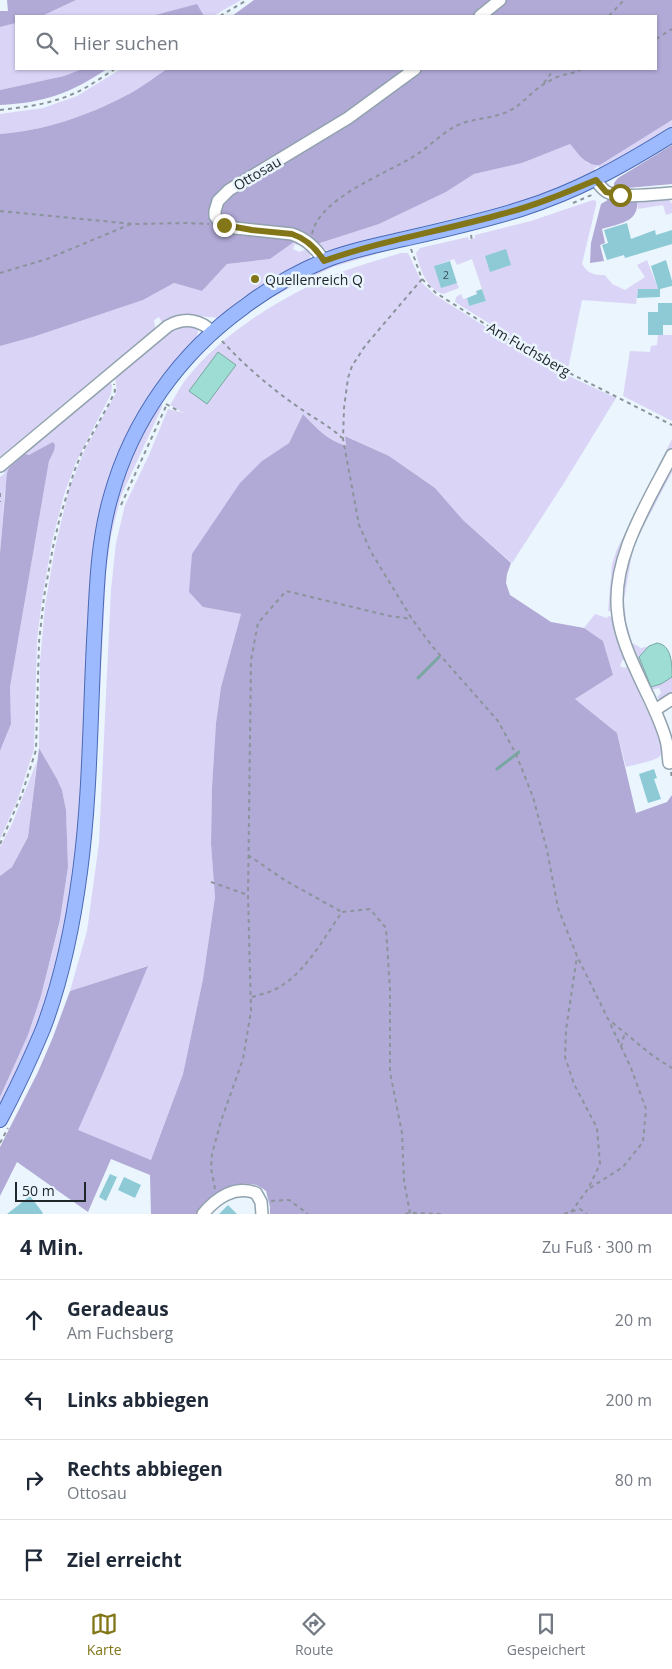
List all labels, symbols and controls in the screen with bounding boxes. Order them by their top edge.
search box [15,15,657,70]
icon: search [33,29,61,57]
text: Hier suchen [73,30,179,56]
street label: Ottosau [230,151,284,195]
route start [609,184,632,207]
route end [213,214,236,237]
house number: 2 [443,267,449,282]
place label: Quellenreich Q [265,270,363,289]
marker: Quellenreich Q [249,273,261,285]
street label: Am Fuchsberg [484,318,574,381]
scale bar [15,1179,86,1202]
text: 50 m [22,1181,55,1200]
text: 4 Min. [20,1233,83,1261]
text: Zu Fuß · 300 m [542,1236,652,1258]
text: Geradeaus [67,1296,169,1322]
icon: ahead [20,1306,48,1334]
text: 20 m [615,1309,652,1331]
text: Am Fuchsberg [67,1322,173,1344]
icon: left [20,1386,48,1414]
text: Links abbiegen [67,1387,209,1413]
text: 200 m [606,1389,652,1411]
text: Rechts abbiegen [67,1456,223,1482]
icon: right [20,1466,48,1494]
text: 80 m [615,1469,652,1491]
text: Ottosau [67,1482,127,1504]
icon: arrive [20,1546,48,1574]
text: Ziel erreicht [67,1547,182,1573]
tab: Karte [87,1610,122,1659]
tab: Route [295,1610,333,1659]
tab: Gespeichert [507,1610,585,1659]

